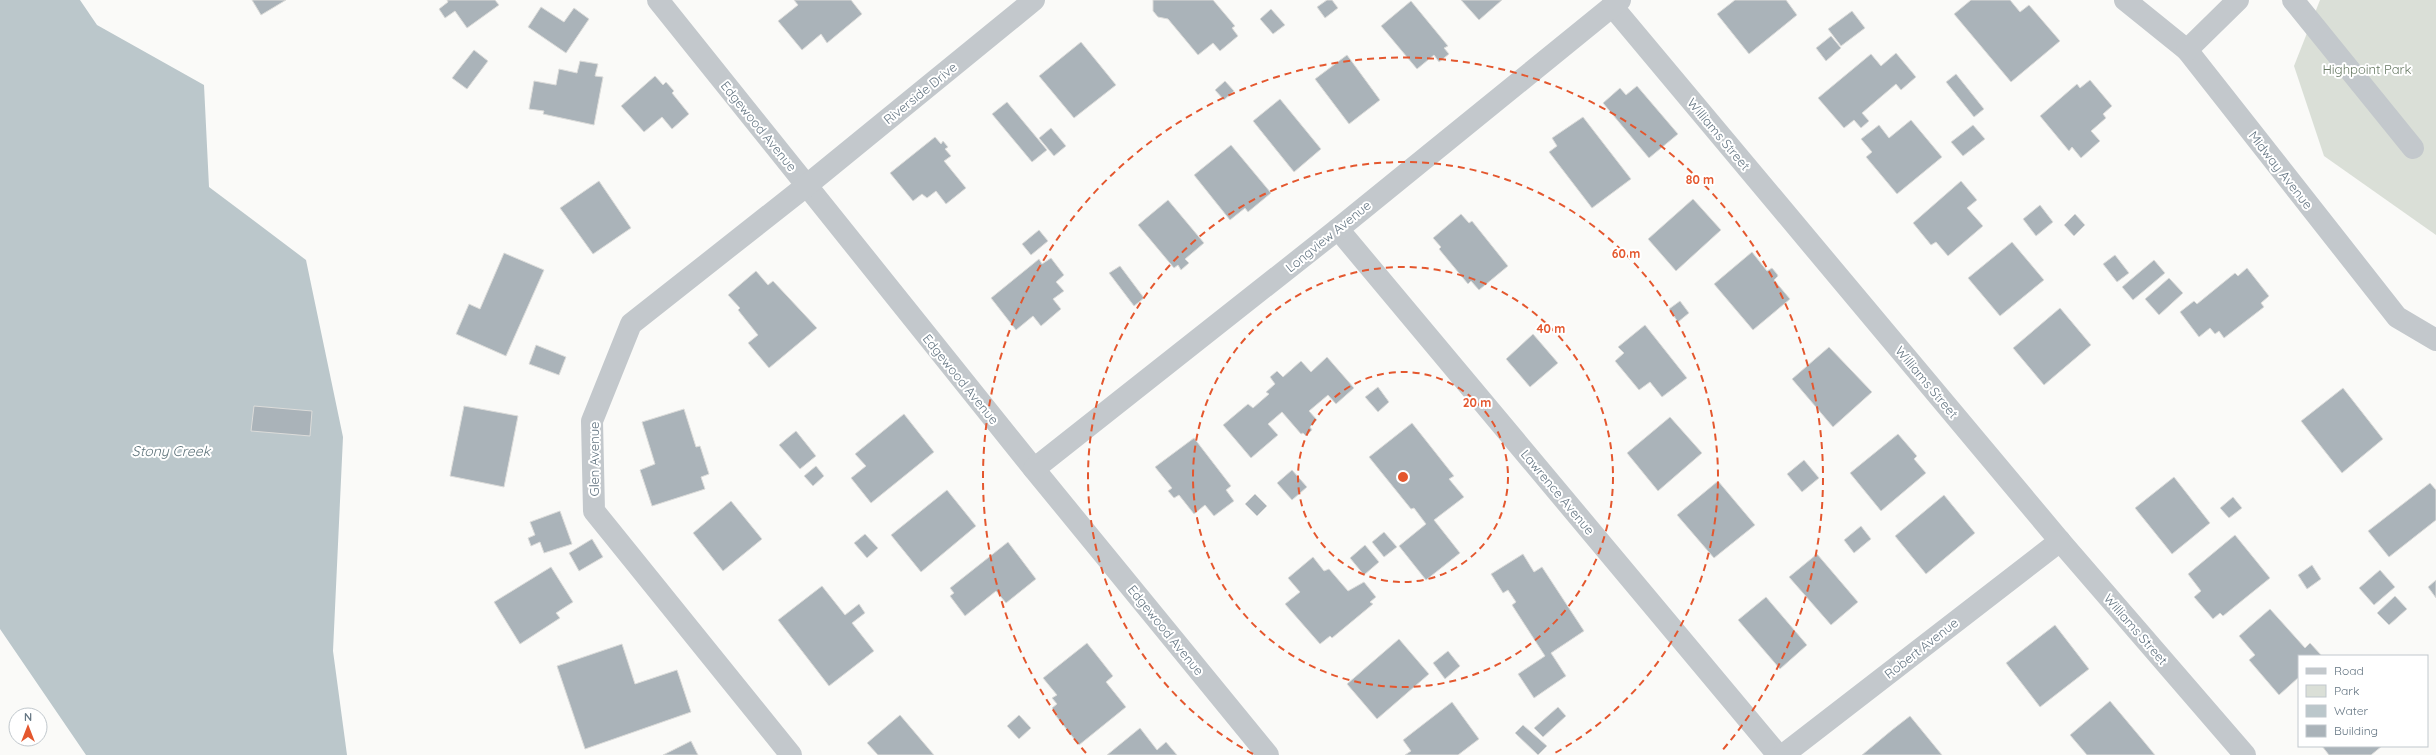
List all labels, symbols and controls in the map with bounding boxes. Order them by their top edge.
street label: Riverside Drive [880,59,960,127]
park label: Highpoint Park [2322,61,2412,77]
street label: Edgewood Avenue [718,78,800,174]
street label: Williams Street [1684,95,1754,173]
street label: Midway Avenue [2246,128,2316,212]
text: 80 m [1686,172,1714,187]
street label: Longview Avenue [1282,197,1374,275]
text: 60 m [1612,246,1640,261]
text: 40 m [1537,321,1565,336]
street label: Edgewood Avenue [920,331,1002,427]
street label: Williams Street [1892,343,1962,421]
text: 20 m [1463,395,1491,410]
street label: Glen Avenue [586,422,602,496]
water label: Stony Creek [132,442,212,460]
street label: Lawrence Avenue [1518,446,1598,538]
centre of rings [1396,470,1410,484]
street label: Edgewood Avenue [1125,582,1207,678]
street label: Williams Street [2101,590,2171,668]
street label: Robert Avenue [1881,614,1961,682]
legend [2298,655,2428,747]
text: Road [2334,663,2364,678]
text: Park [2334,683,2359,698]
text: Water [2334,703,2369,718]
north arrow [8,707,48,747]
text: N [24,710,32,724]
text: Building [2334,723,2378,738]

